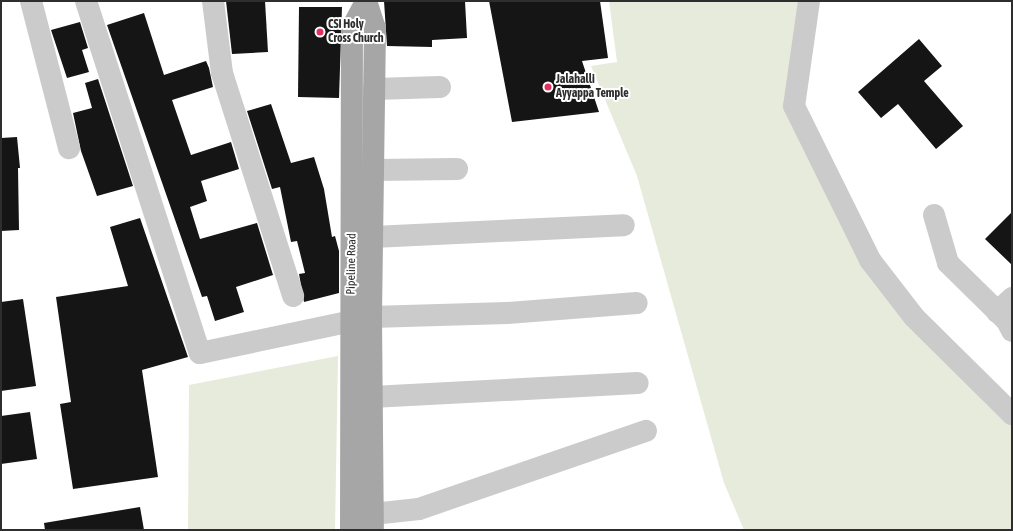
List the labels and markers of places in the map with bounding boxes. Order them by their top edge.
place label: CSI Holy Cross Church [328,18,384,46]
marker: CSI Holy Cross Church [315,27,325,37]
place label: Jalahalli Ayyappa Temple [556,73,629,101]
marker: Jalahalli Ayyappa Temple [543,82,553,92]

